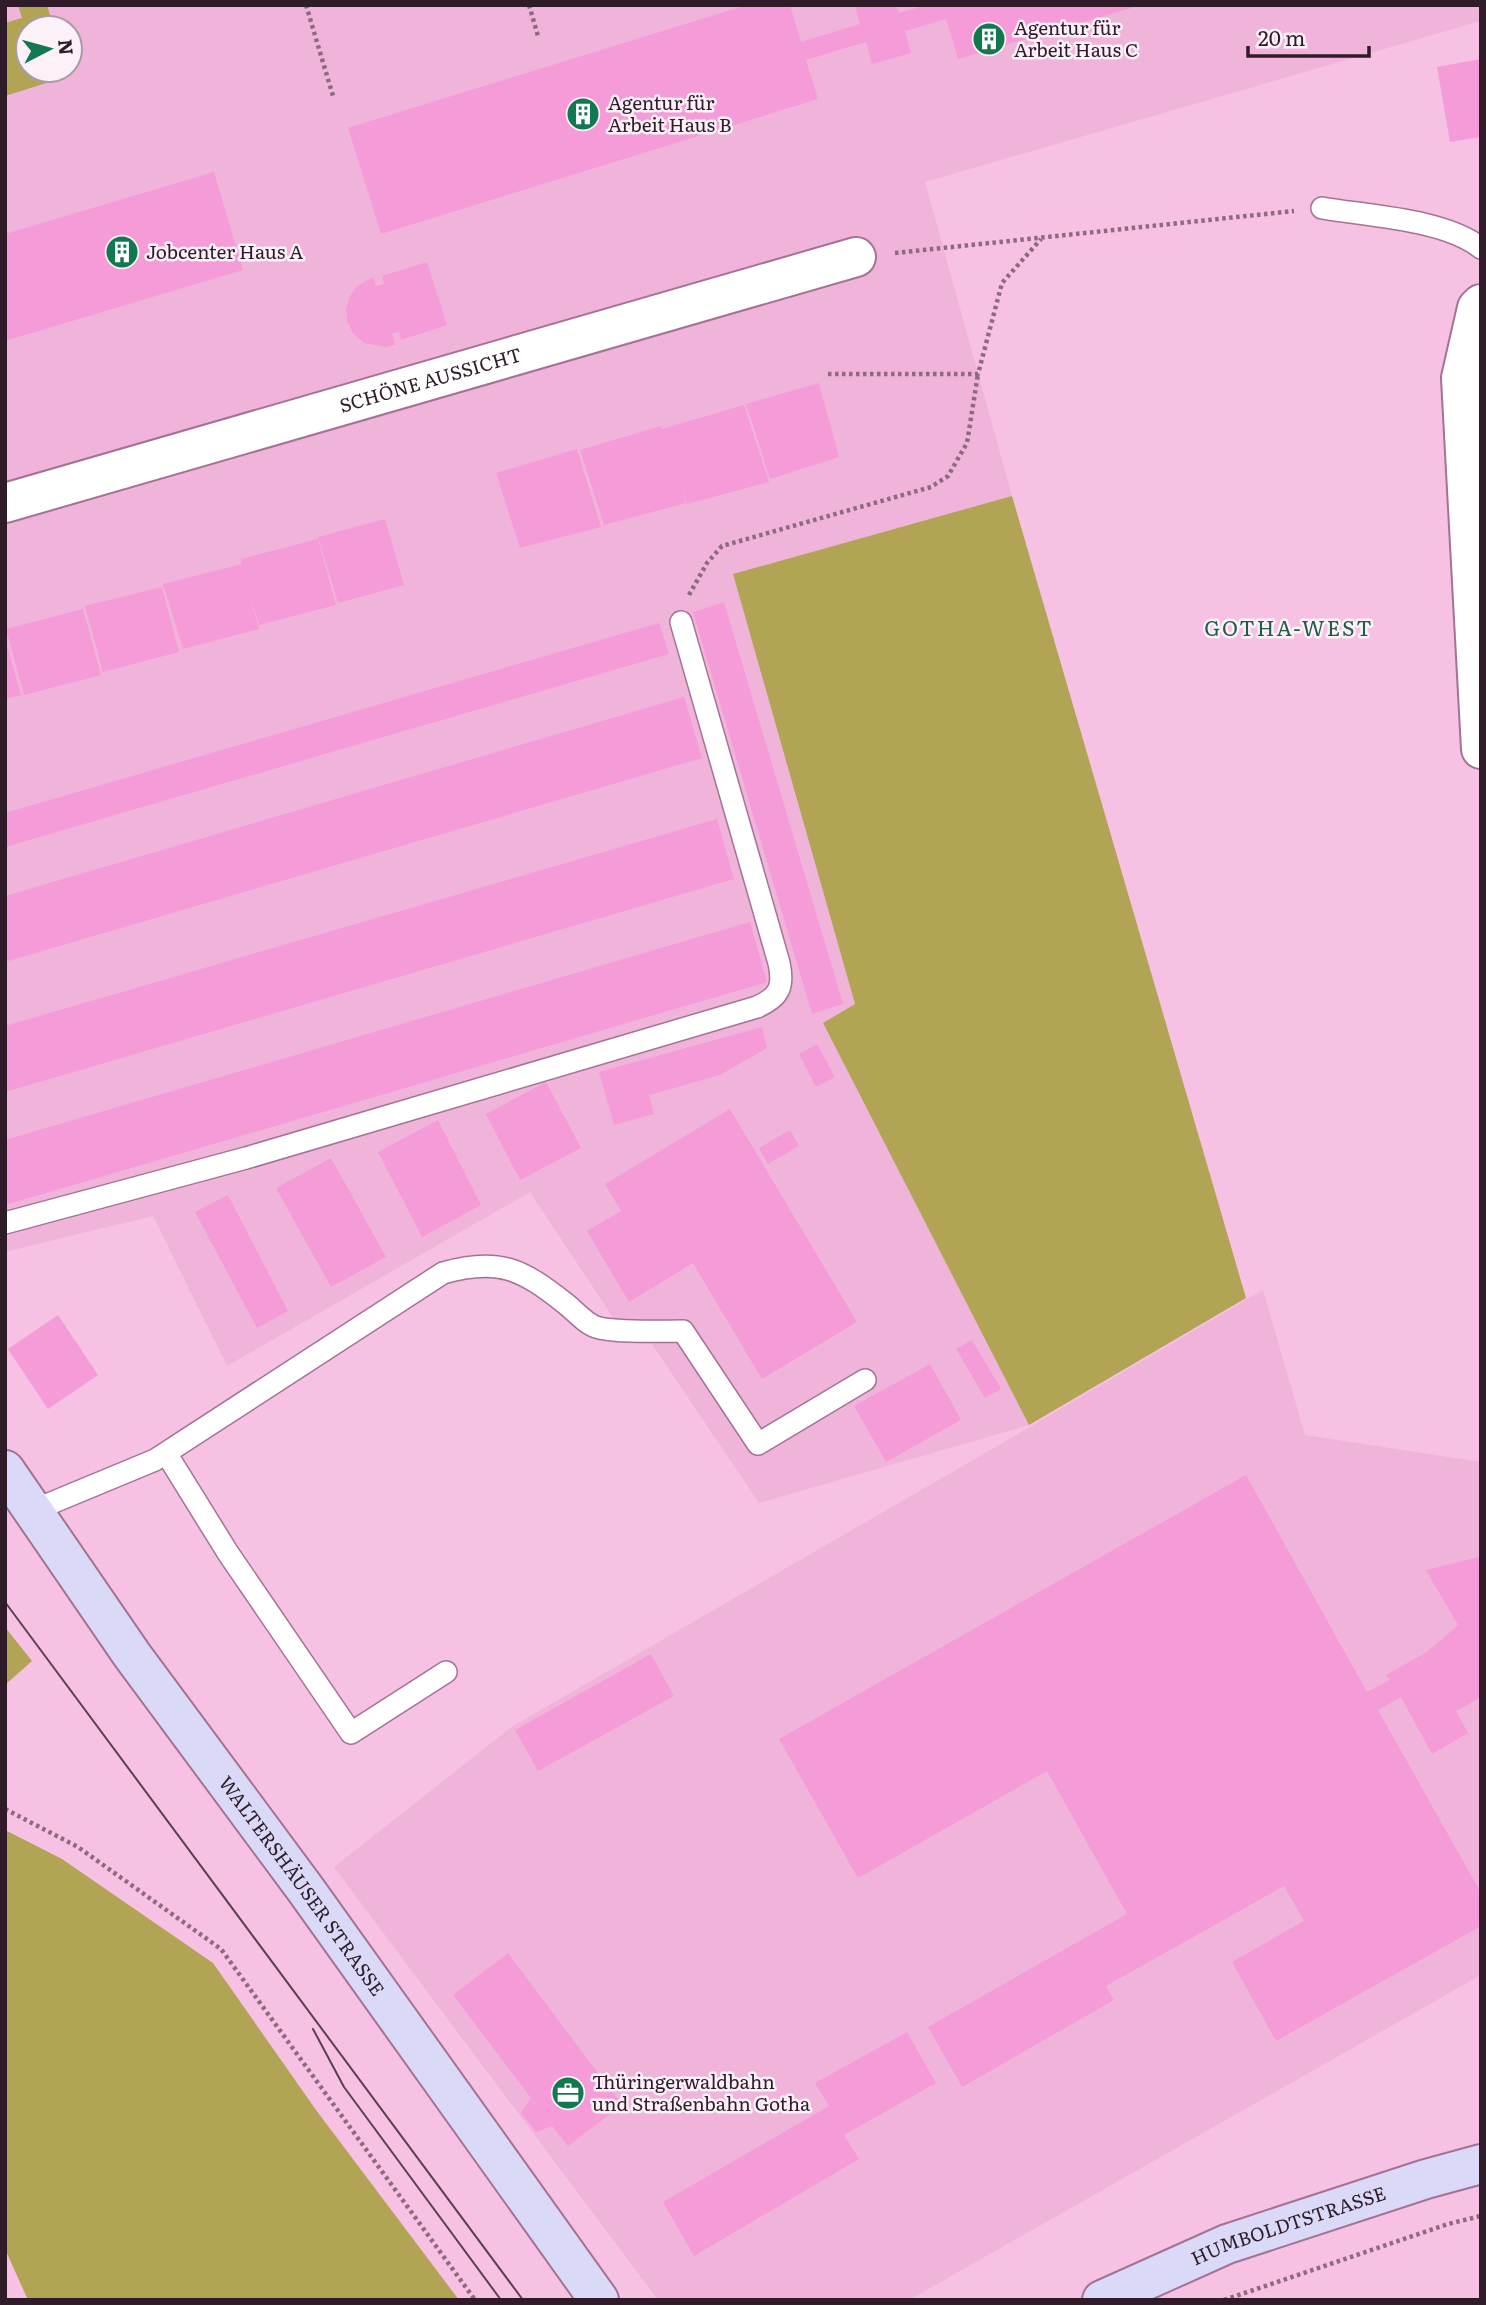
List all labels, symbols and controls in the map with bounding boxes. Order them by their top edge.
place label: Agentur für Arbeit Haus C [1014,13,1138,63]
north arrow [14,14,84,84]
scale bar [1248,14,1369,58]
building icon: Agentur für Arbeit Haus C [970,20,1008,58]
text: 20 m [1258,21,1305,52]
text: N [52,38,82,57]
place label: Agentur für Arbeit Haus B [608,88,732,138]
building icon: Agentur für Arbeit Haus B [564,95,602,133]
building icon: Jobcenter Haus A [103,233,141,271]
place label: Jobcenter Haus A [146,237,303,265]
street label: SCHÖNE AUSSICHT [336,339,525,419]
district label: GOTHA-WEST [1204,611,1374,642]
street label: WALTERSHÄUSER STRASSE [213,1769,392,2001]
place label: Thüringerwaldbahn und Straßenbahn Gotha [592,2067,811,2117]
office icon: Thüringerwaldbahn und Straßenbahn Gotha [549,2074,587,2112]
street label: HUMBOLDTSTRASSE [1186,2178,1389,2272]

